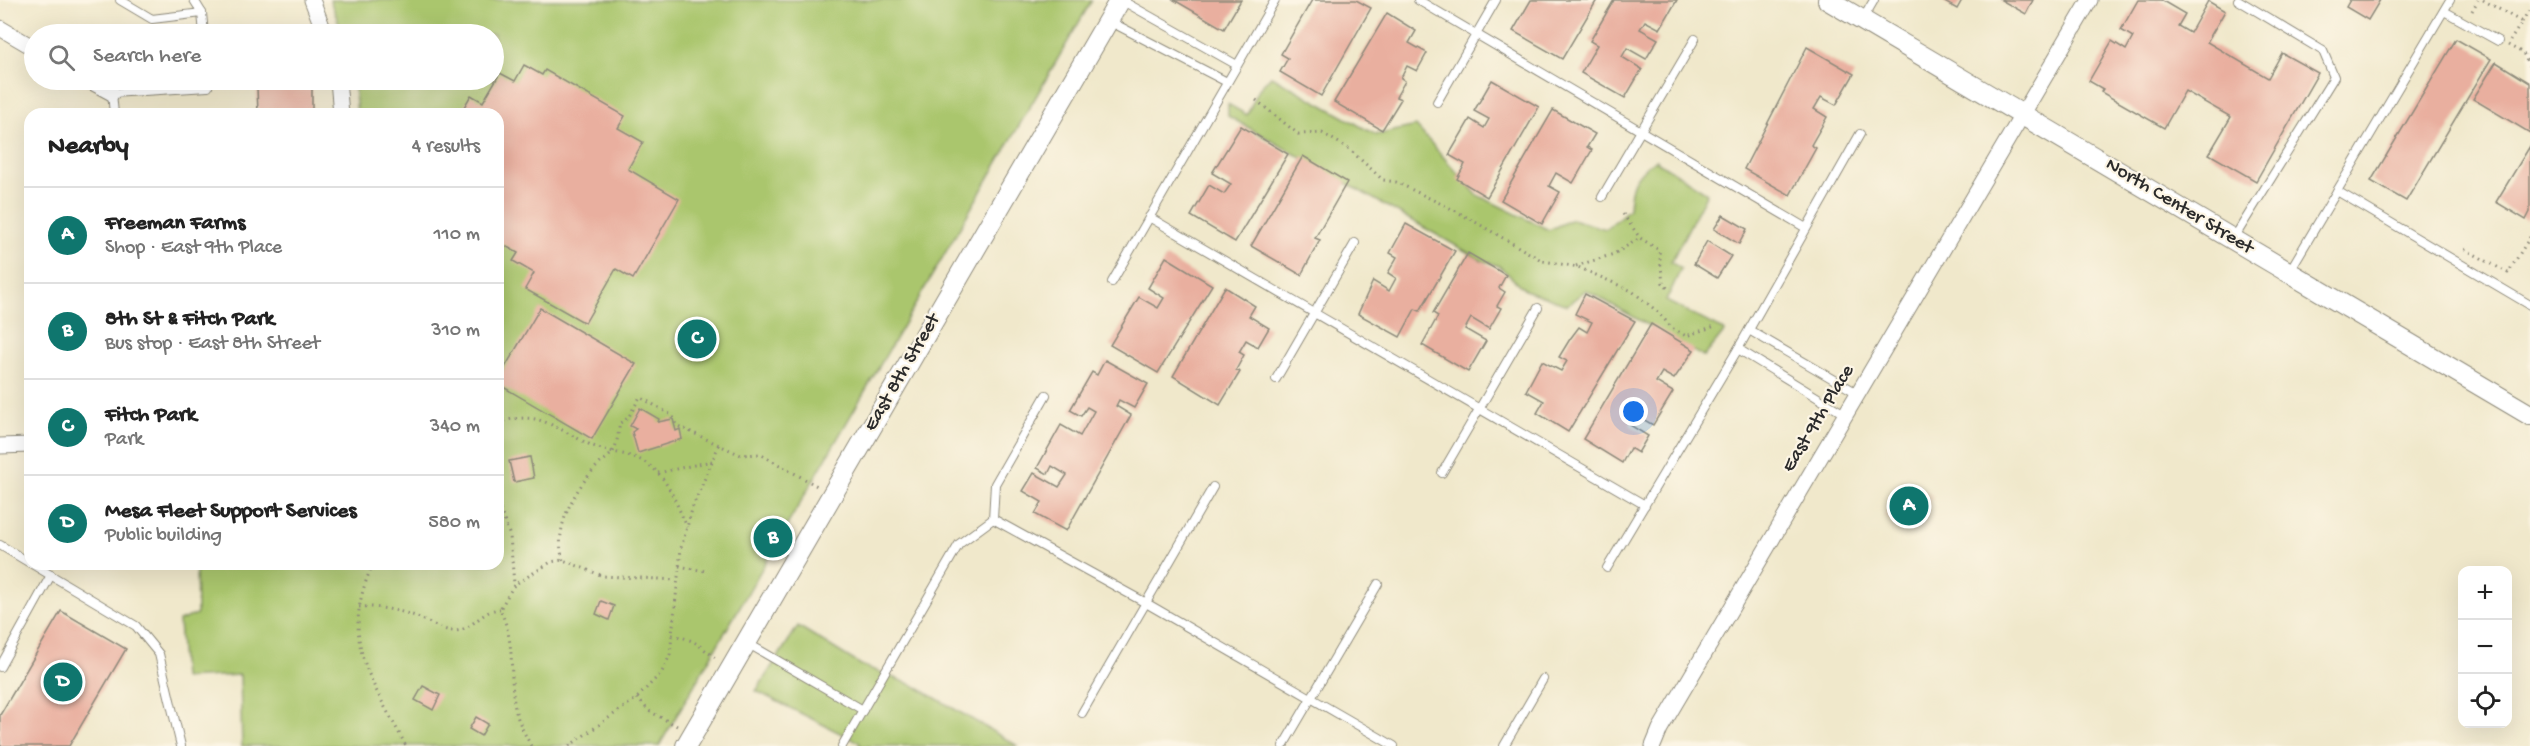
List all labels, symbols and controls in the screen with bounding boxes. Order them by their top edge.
search box [24,24,504,90]
icon: search [45,41,78,74]
text: Search here [93,44,201,70]
text: Nearby [48,132,129,163]
text: 4 results [412,136,480,159]
street label: North Center Street [2101,154,2259,261]
text: Freeman Farms [105,211,245,237]
text: A [62,224,73,247]
text: 110 m [434,224,480,247]
text: Shop · East 9th Place [105,237,282,260]
text: 8th St & Fitch Park [105,307,274,333]
street label: East 8th Street [860,309,947,436]
pin: C [678,316,716,362]
text: B [62,320,73,343]
text: 310 m [431,320,480,343]
text: Bus stop · East 8th Street [105,333,320,356]
street label: East 9th Place [1778,361,1860,477]
your location [1619,397,1648,426]
text: Fitch Park [105,403,196,429]
text: C [62,416,73,439]
text: 340 m [430,416,480,439]
text: Park [105,429,143,452]
pin: A [1890,484,1928,528]
text: Mesa Fleet Support Services [105,499,357,525]
text: D [61,512,74,535]
text: 580 m [428,512,480,535]
pin: B [754,516,792,560]
text: Public building [105,525,222,548]
map controls [2458,566,2512,728]
button: + [2458,566,2512,620]
button: − [2458,620,2512,674]
pin: D [44,660,82,704]
button: locate [2458,674,2512,728]

